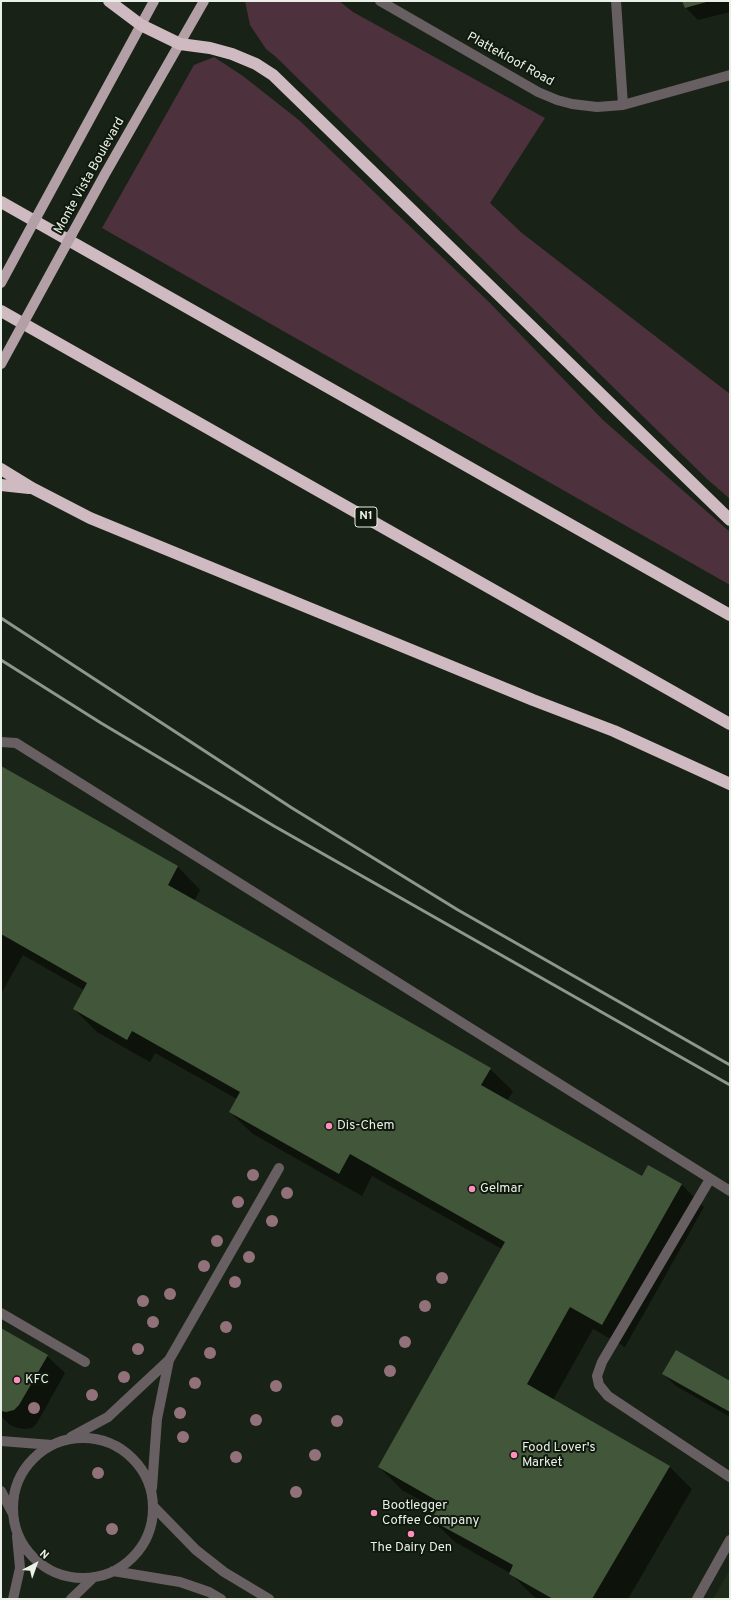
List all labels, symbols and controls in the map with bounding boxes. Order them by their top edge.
street label: Plattekloof Road [464,30,556,90]
street label: Monte Vista Boulevard [51,115,129,237]
road number: N1 [355,507,377,527]
place label: Dis-Chem [337,1118,395,1134]
marker: Dis-Chem [324,1121,334,1131]
place label: Gelmar [480,1181,522,1197]
marker: Gelmar [467,1184,477,1194]
place label: KFC [25,1372,49,1388]
marker: KFC [12,1375,22,1385]
place label: Food Lover's Market [522,1440,596,1471]
marker: Food Lover's Market [509,1450,519,1460]
place label: Bootlegger Coffee Company [382,1498,479,1529]
marker: Bootlegger Coffee Company [369,1508,379,1518]
marker: The Dairy Den [406,1529,416,1539]
place label: The Dairy Den [370,1540,452,1556]
north arrow [16,1544,56,1584]
text: N [36,1547,51,1563]

